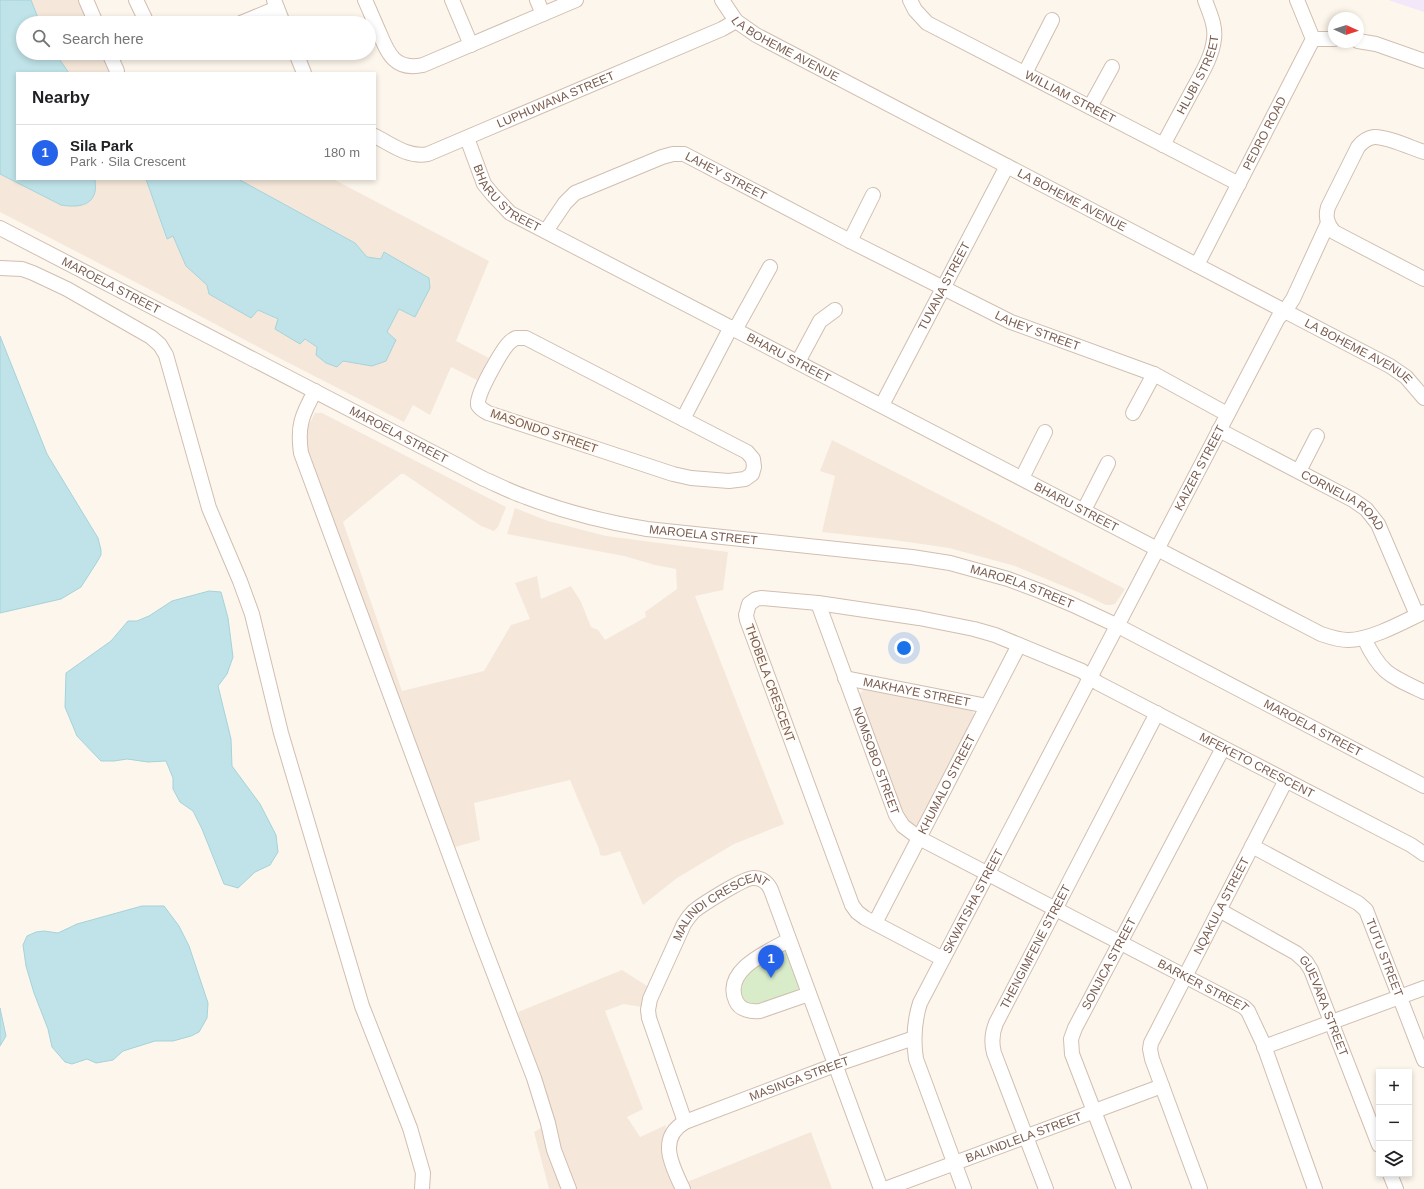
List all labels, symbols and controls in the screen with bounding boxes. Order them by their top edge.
north arrow [1328,12,1364,48]
street label: LA BOHEME AVENUE [728,14,841,84]
search box [16,16,376,60]
icon: search [30,27,52,49]
text: Search here [62,30,144,47]
street label: HLUBI STREET [1174,34,1222,117]
street label: LUPHUWANA STREET [495,68,617,131]
street label: WILLIAM STREET [1022,68,1118,126]
text: Nearby [32,88,90,107]
street label: PEDRO ROAD [1240,94,1289,172]
text: Sila Park [70,137,133,154]
text: 1 [41,145,49,160]
text: 180 m [324,145,360,160]
street label: LAHEY STREET [683,149,770,203]
text: Park · Sila Crescent [70,154,186,169]
street label: BHARU STREET [470,162,543,235]
street label: LA BOHEME AVENUE [1015,166,1129,234]
street label: TUVANA STREET [915,239,973,333]
street label: MAROELA STREET [59,254,163,317]
street label: LAHEY STREET [993,308,1082,354]
street label: LA BOHEME AVENUE [1302,316,1415,386]
street label: BHARU STREET [744,330,834,386]
street label: MAROELA STREET [347,403,451,466]
street label: MASONDO STREET [488,406,600,456]
street label: KAIZER STREET [1172,422,1228,513]
street label: CORNELIA ROAD [1299,467,1387,533]
street label: BHARU STREET [1032,479,1121,535]
street label: MAROELA STREET [649,522,759,548]
street label: MAROELA STREET [969,562,1076,612]
street label: THOBELA CRESCENT [742,622,798,745]
your location [894,638,914,658]
street label: MAKHAYE STREET [862,675,972,710]
street label: MAROELA STREET [1261,697,1365,760]
street label: NOMSOBO STREET [850,705,902,817]
street label: MFEKETO CRESCENT [1197,730,1317,801]
street label: KHUMALO STREET [915,732,979,837]
street label: SKWATSHA STREET [940,846,1007,956]
street label: NQAKULA STREET [1191,854,1252,957]
street label: MALINDI CRESCENT [670,871,772,943]
street label: THENGIMFENE STREET [997,882,1074,1011]
street label: SONJICA STREET [1079,915,1139,1012]
street label: TUTU STREET [1363,916,1406,999]
pin: 1 [758,945,784,978]
street label: GUEVARA STREET [1296,952,1351,1059]
street label: BARKER STREET [1155,956,1252,1015]
street label: MASINGA STREET [747,1053,852,1104]
map controls [1376,1069,1412,1177]
button: + [1376,1069,1412,1105]
button: − [1376,1105,1412,1141]
street label: BALINDLELA STREET [964,1109,1084,1165]
button: layers [1376,1141,1412,1177]

